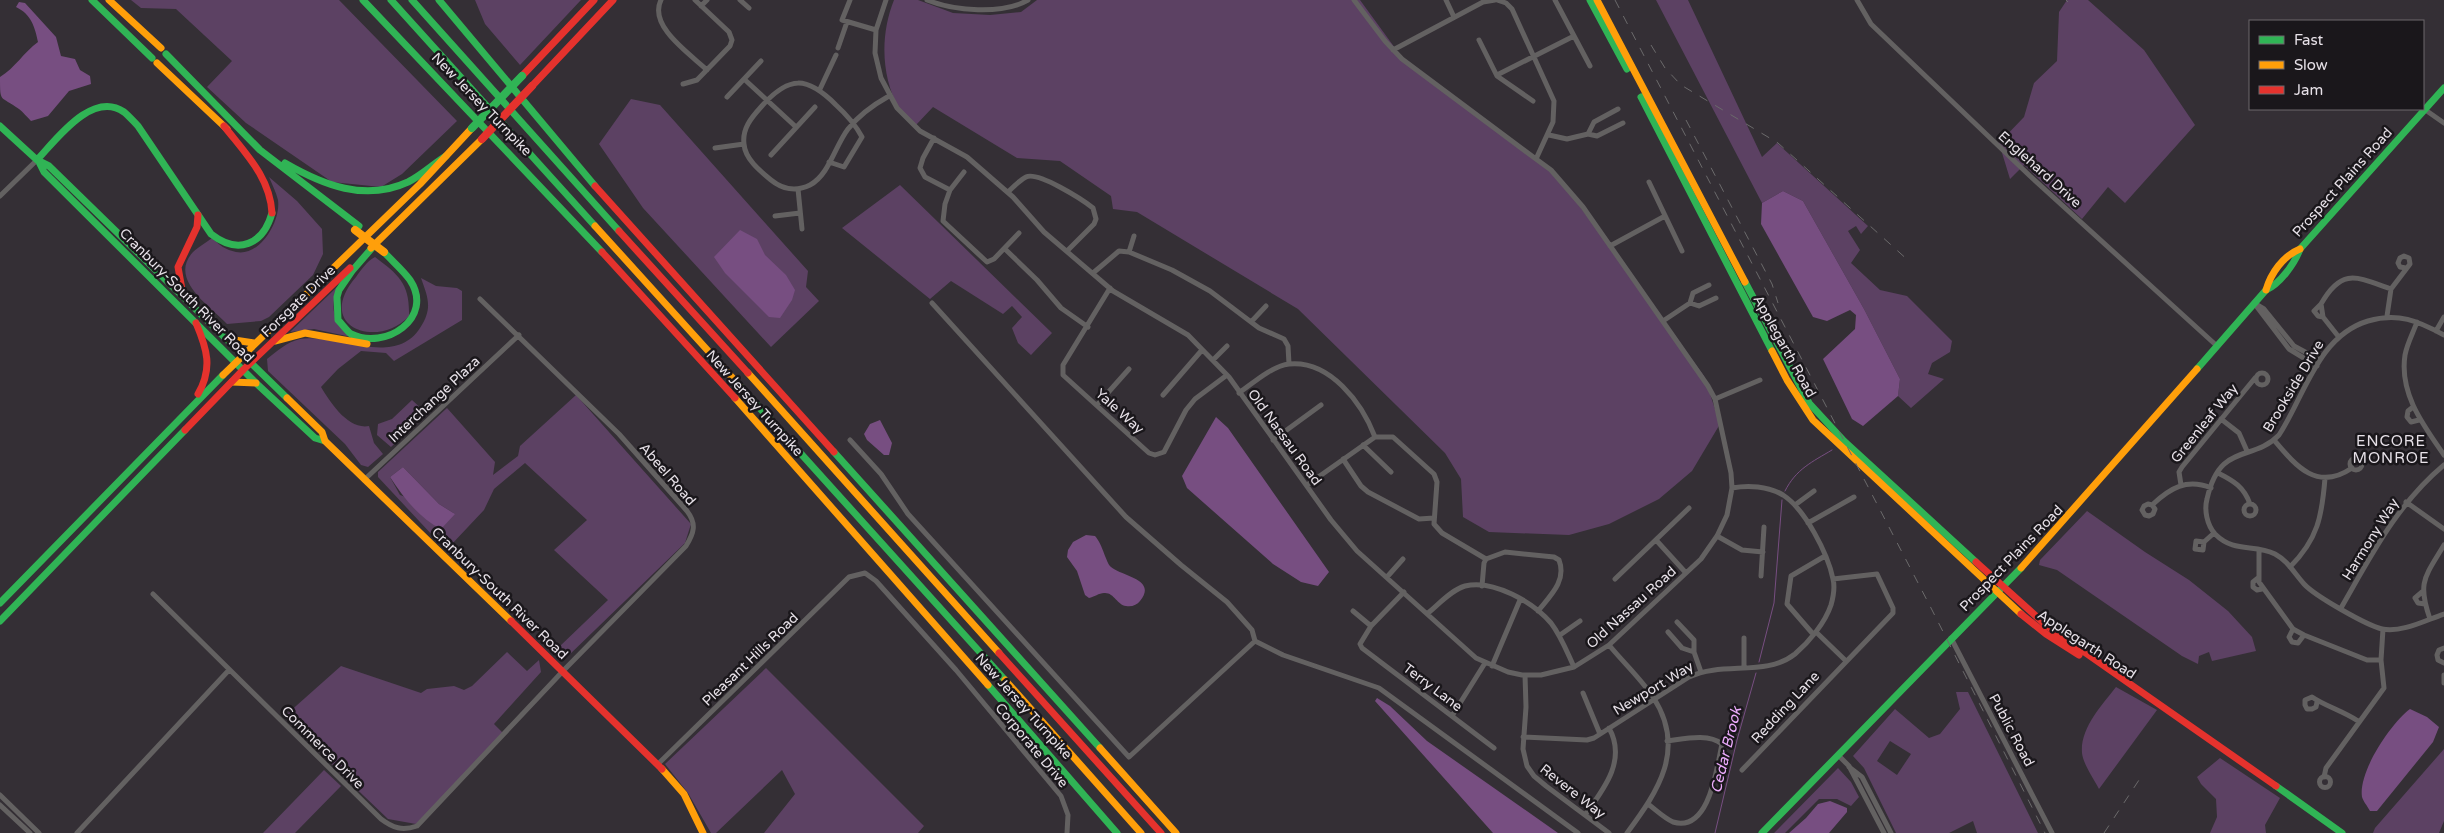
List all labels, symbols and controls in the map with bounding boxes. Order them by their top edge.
legend [2249,20,2424,110]
text: Fast [2294,31,2324,49]
street label: New Jersey Turnpike [428,49,535,160]
text: Slow [2294,56,2328,74]
text: Jam [2294,81,2323,99]
street label: Prospect Plains Road [2289,124,2396,240]
street label: Englehard Drive [1995,128,2085,211]
street label: Cranbury-South River Road [116,225,257,366]
street label: Forsgate Drive [258,262,339,341]
street label: Applegarth Road [1749,292,1820,400]
street label: Brookside Drive [2259,337,2328,435]
street label: New Jersey Turnpike [702,347,807,460]
street label: Interchange Plaza [385,353,484,446]
street label: Greenleaf Way [2167,380,2242,466]
street label: Yale Way [1092,385,1148,438]
street label: Old Nassau Road [1244,386,1325,489]
district label: ENCORE MONROE [2352,432,2430,467]
street label: Abeel Road [636,440,699,509]
street label: Harmony Way [2338,495,2403,583]
street label: Prospect Plains Road [1956,502,2066,615]
street label: Cranbury-South River Road [428,524,571,663]
street label: Old Nassau Road [1583,563,1680,652]
street label: Applegarth Road [2034,606,2139,683]
street label: Pleasant Hills Road [699,609,802,710]
street label: New Jersey Turnpike [971,650,1076,763]
street label: Newport Way [1610,658,1697,719]
street label: Terry Lane [1400,660,1466,715]
street label: Redding Lane [1748,668,1823,747]
street label: Public Road [1985,691,2038,770]
street label: Corporate Drive [991,700,1072,791]
street label: Commerce Drive [278,702,368,792]
water label: Cedar Brook [1707,703,1746,795]
street label: Revere Way [1536,760,1609,823]

